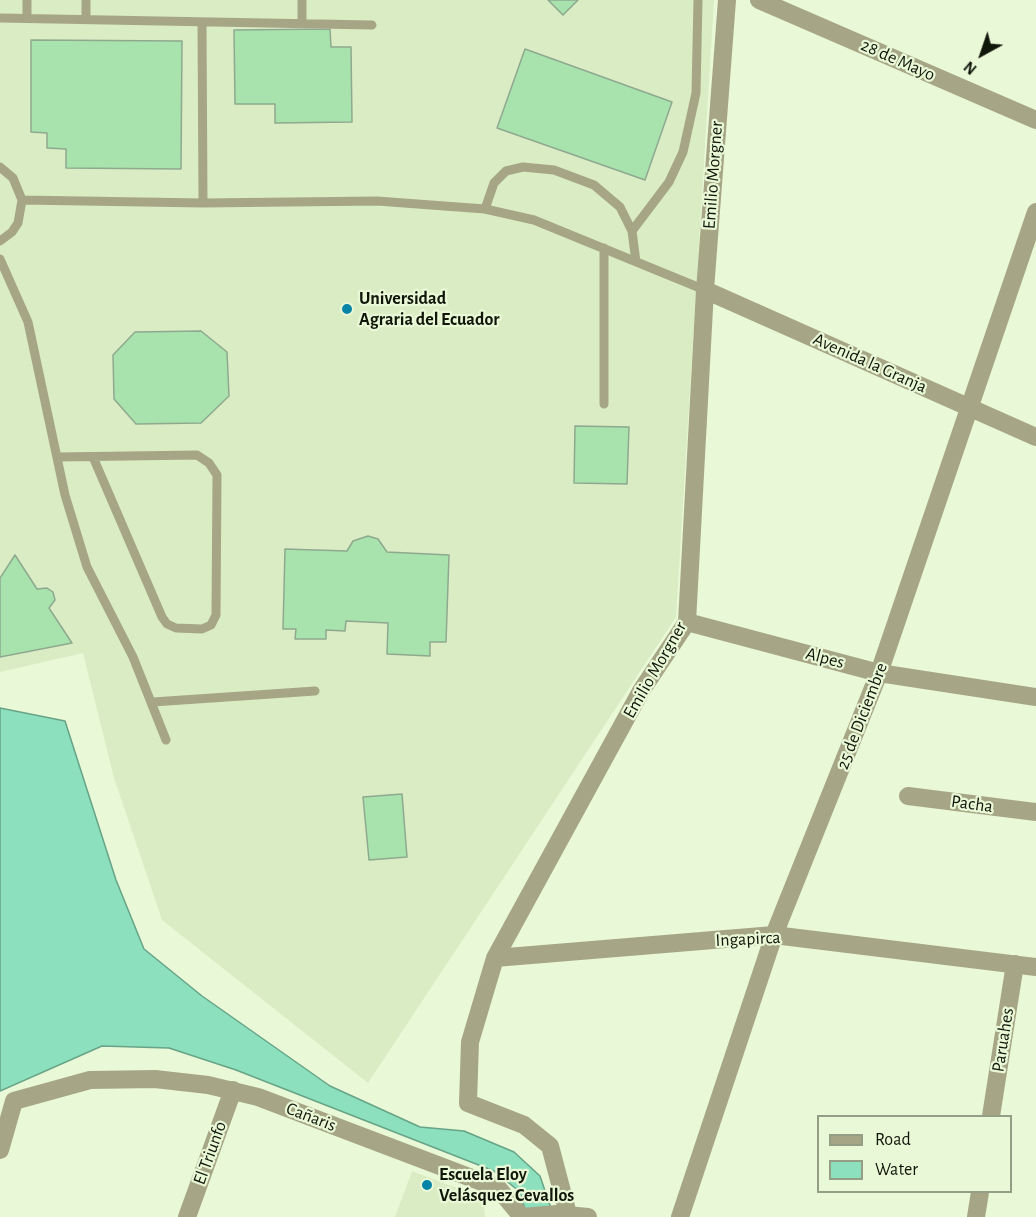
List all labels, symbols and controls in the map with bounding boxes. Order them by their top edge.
north arrow [952,24,1012,84]
street label: 28 de Mayo [858,34,938,86]
text: N [961,58,980,77]
street label: Emilio Morgner [698,120,728,230]
place label: Universidad Agraria del Ecuador [359,288,499,330]
marker: Universidad Agraria del Ecuador [340,302,354,316]
street label: Avenida la Granja [810,328,930,398]
street label: Emilio Morgner [619,618,691,722]
street label: Alpes [803,643,847,673]
street label: 25 de Diciembre [832,660,892,772]
street label: Pacha [950,790,994,818]
street label: Ingapirca [715,927,781,951]
street label: Paruahes [987,1006,1019,1074]
street label: Cañaris [283,1098,339,1136]
legend [817,1115,1012,1193]
street label: El Triunfo [189,1118,231,1188]
text: Road [875,1131,911,1149]
text: Water [875,1161,918,1179]
place label: Escuela Eloy Velásquez Cevallos [439,1164,574,1206]
marker: Escuela Eloy Velásquez Cevallos [420,1178,434,1192]

